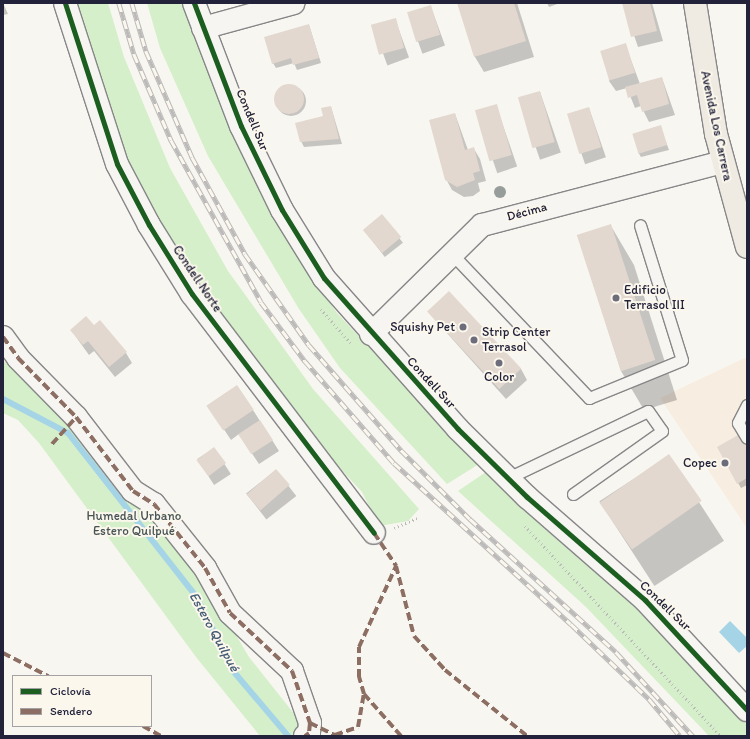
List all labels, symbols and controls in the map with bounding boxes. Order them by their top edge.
street label: Avenida Los Carrera [697,69,735,183]
street label: Condell Sur [232,87,272,153]
street label: Décima [505,199,549,225]
street label: Condell Norte [169,243,225,315]
place label: Edificio Terrasol III [624,283,685,314]
marker: Edificio Terrasol III [611,293,621,303]
place label: Squishy Pet [391,319,455,335]
marker: Squishy Pet [458,322,468,332]
place label: Strip Center Terrasol [482,325,550,356]
marker: Strip Center Terrasol [469,335,479,345]
street label: Condell Sur [403,354,459,412]
marker: Color [494,358,504,368]
place label: Color [484,369,514,385]
place label: Copec [683,455,717,471]
marker: Copec [720,458,730,468]
park label: Humedal Urbano Estero Quilpué [87,509,181,540]
street label: Condell Sur [636,578,694,634]
water label: Estero Quilpué [185,589,243,675]
legend [12,675,152,727]
text: Ciclovía [50,684,91,698]
text: Sendero [50,704,92,718]

